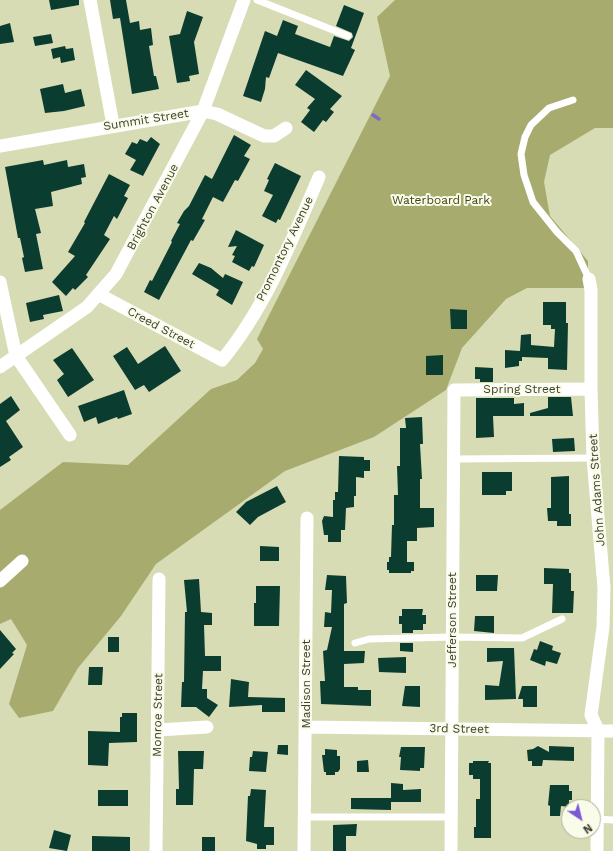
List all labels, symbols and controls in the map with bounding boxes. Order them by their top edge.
street label: Summit Street [102,106,190,134]
street label: Brighton Avenue [124,161,182,253]
park label: Waterboard Park [392,193,490,207]
street label: Promontory Avenue [253,194,317,304]
street label: Creed Street [125,304,197,352]
street label: Spring Street [483,382,561,396]
street label: John Adams Street [586,433,608,547]
street label: Jefferson Street [445,572,459,668]
street label: Madison Street [299,640,313,728]
street label: Monroe Street [150,673,166,757]
street label: 3rd Street [429,721,489,737]
north arrow [561,799,601,839]
text: N [581,821,595,836]

